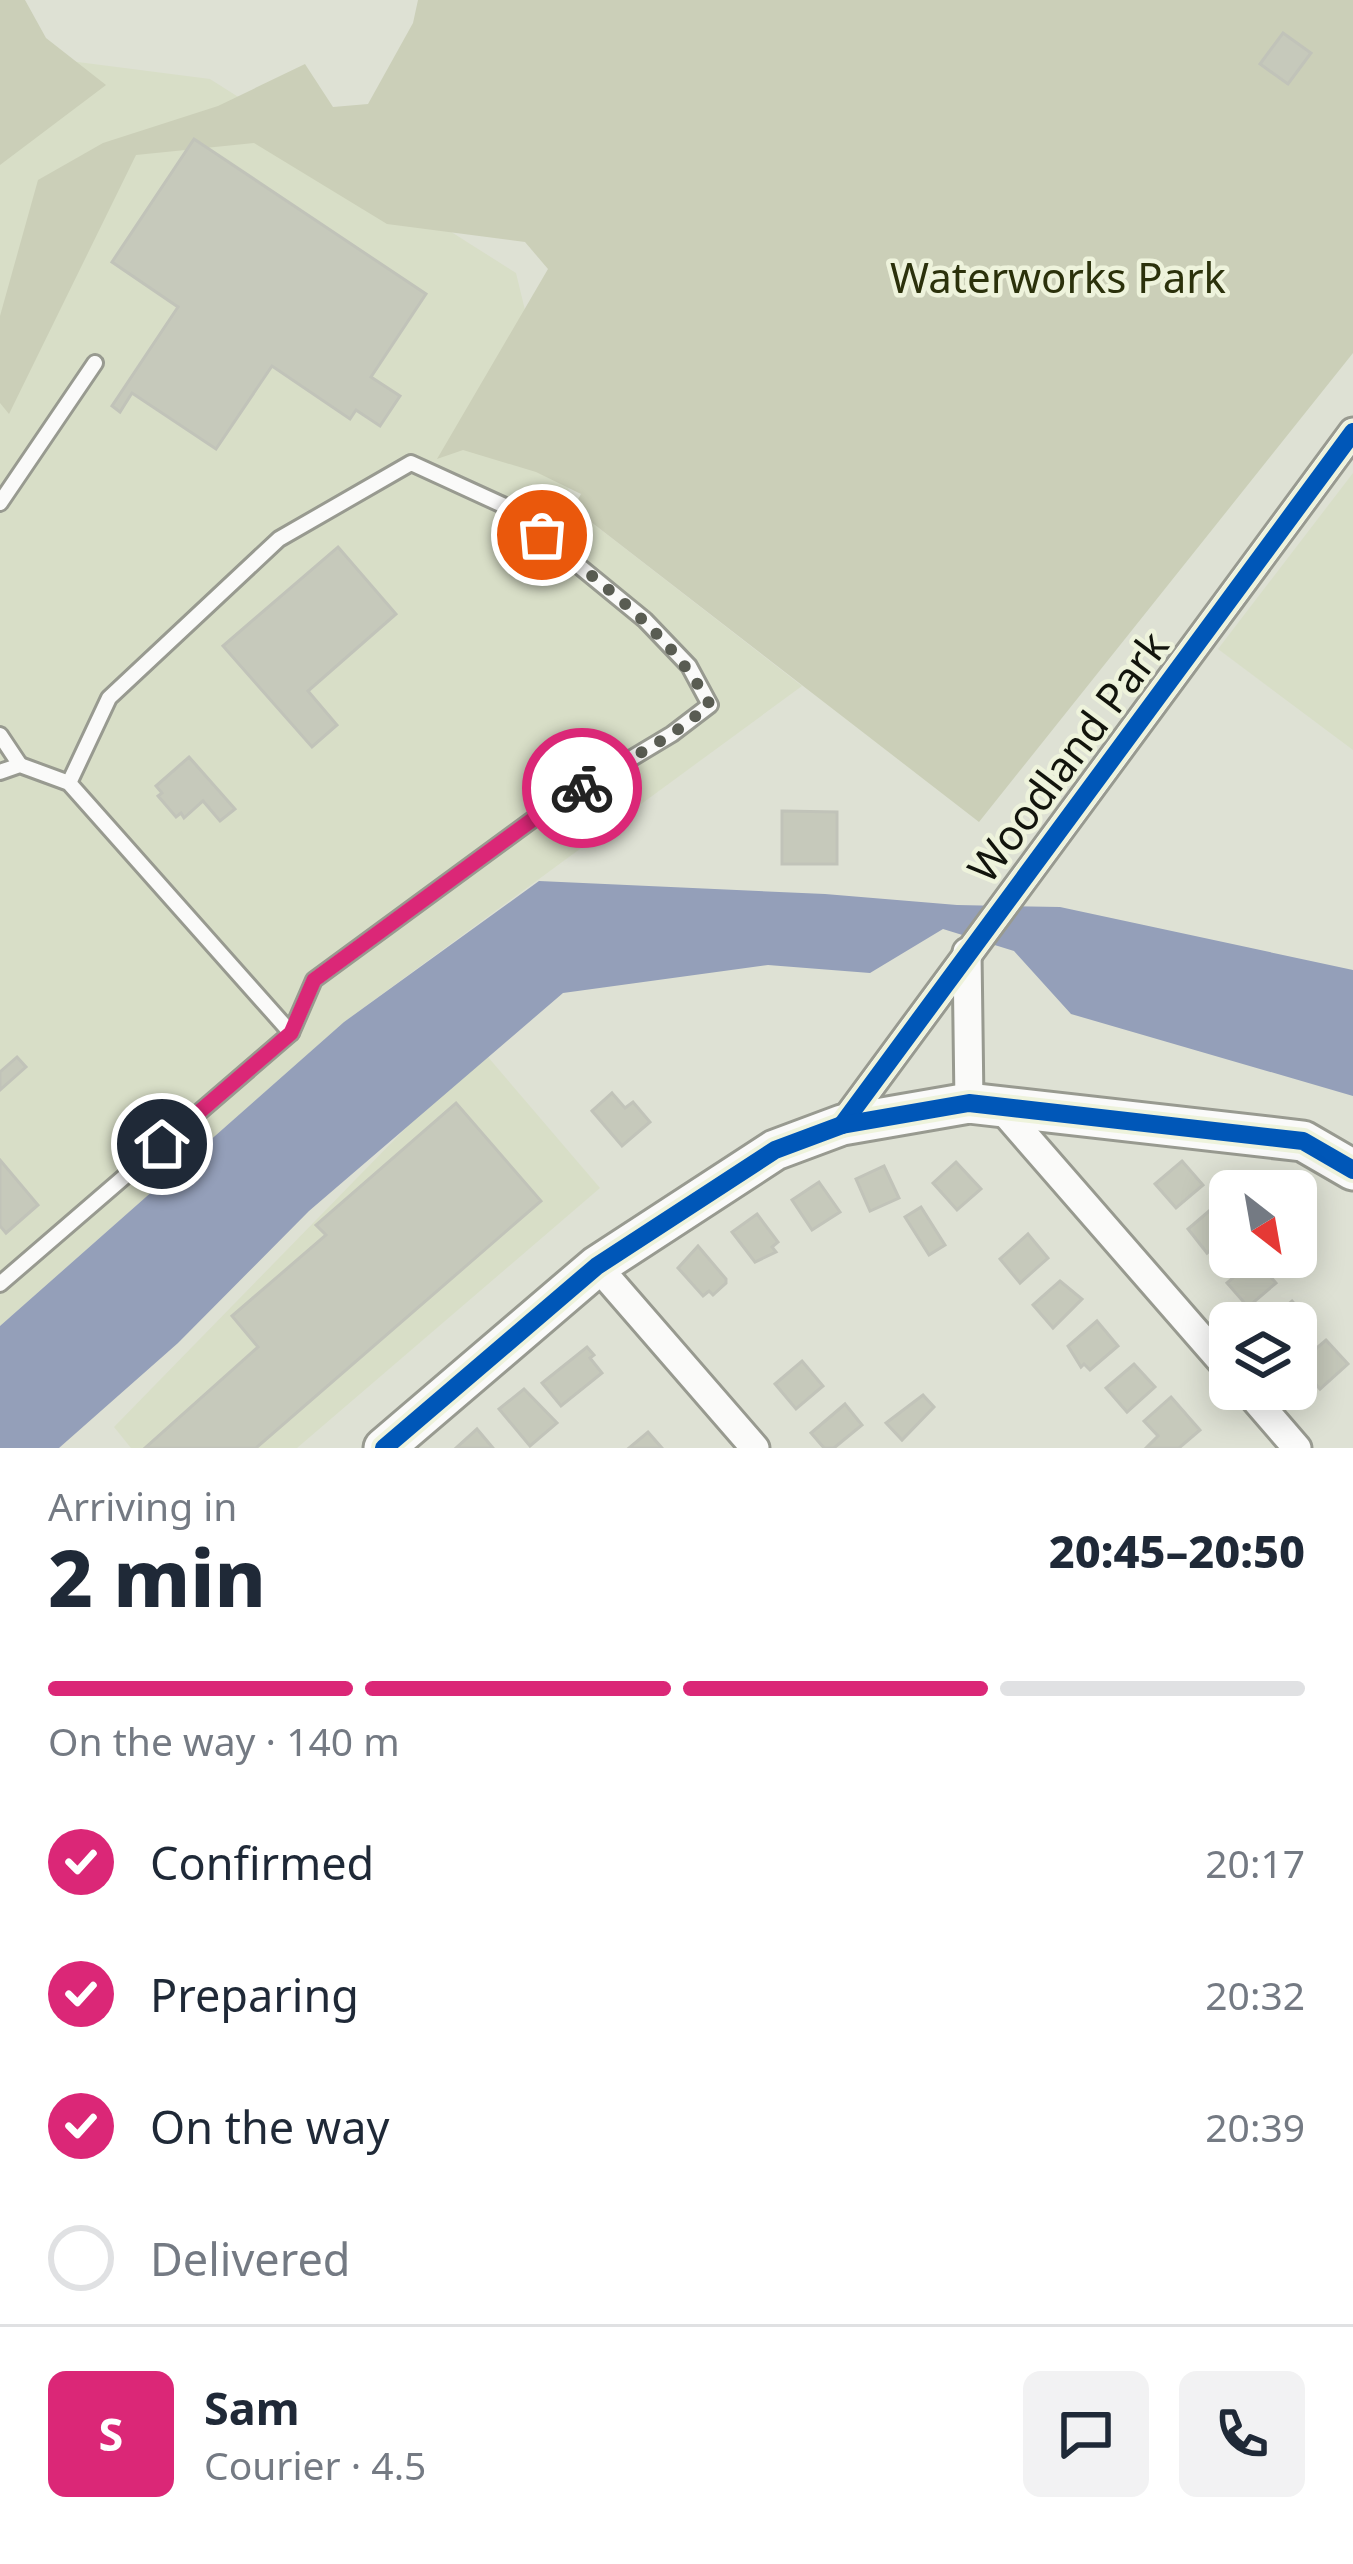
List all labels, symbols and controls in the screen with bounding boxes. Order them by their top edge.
park label: Waterworks Park [890,248,1227,305]
pin [491,484,593,586]
icon: bag [509,502,575,568]
street label: Woodland Park [954,618,1180,893]
courier [522,728,642,848]
icon: bike [549,755,615,821]
pin [111,1093,213,1195]
icon: home [129,1111,195,1177]
north arrow [1209,1170,1317,1278]
map controls [1209,1170,1317,1410]
button: layers [1209,1302,1317,1410]
text: Arriving in [48,1479,237,1532]
text: 20:45–20:50 [1049,1520,1305,1581]
text: 2 min [48,1524,266,1630]
text: On the way · 140 m [48,1714,400,1767]
icon: check [48,1829,114,1895]
text: Confirmed [150,1832,374,1893]
text: 20:17 [1205,1836,1305,1889]
icon: check [48,1961,114,2027]
text: Preparing [150,1964,359,2025]
text: 20:32 [1205,1968,1305,2021]
icon: check [48,2093,114,2159]
text: On the way [150,2096,389,2157]
text: 20:39 [1205,2100,1305,2153]
text: Delivered [150,2228,350,2289]
button: chat [1023,2371,1149,2497]
button: phone [1179,2371,1305,2497]
text: Sam [204,2377,300,2438]
text: S [99,2403,123,2464]
text: Courier · 4.5 [204,2438,426,2491]

